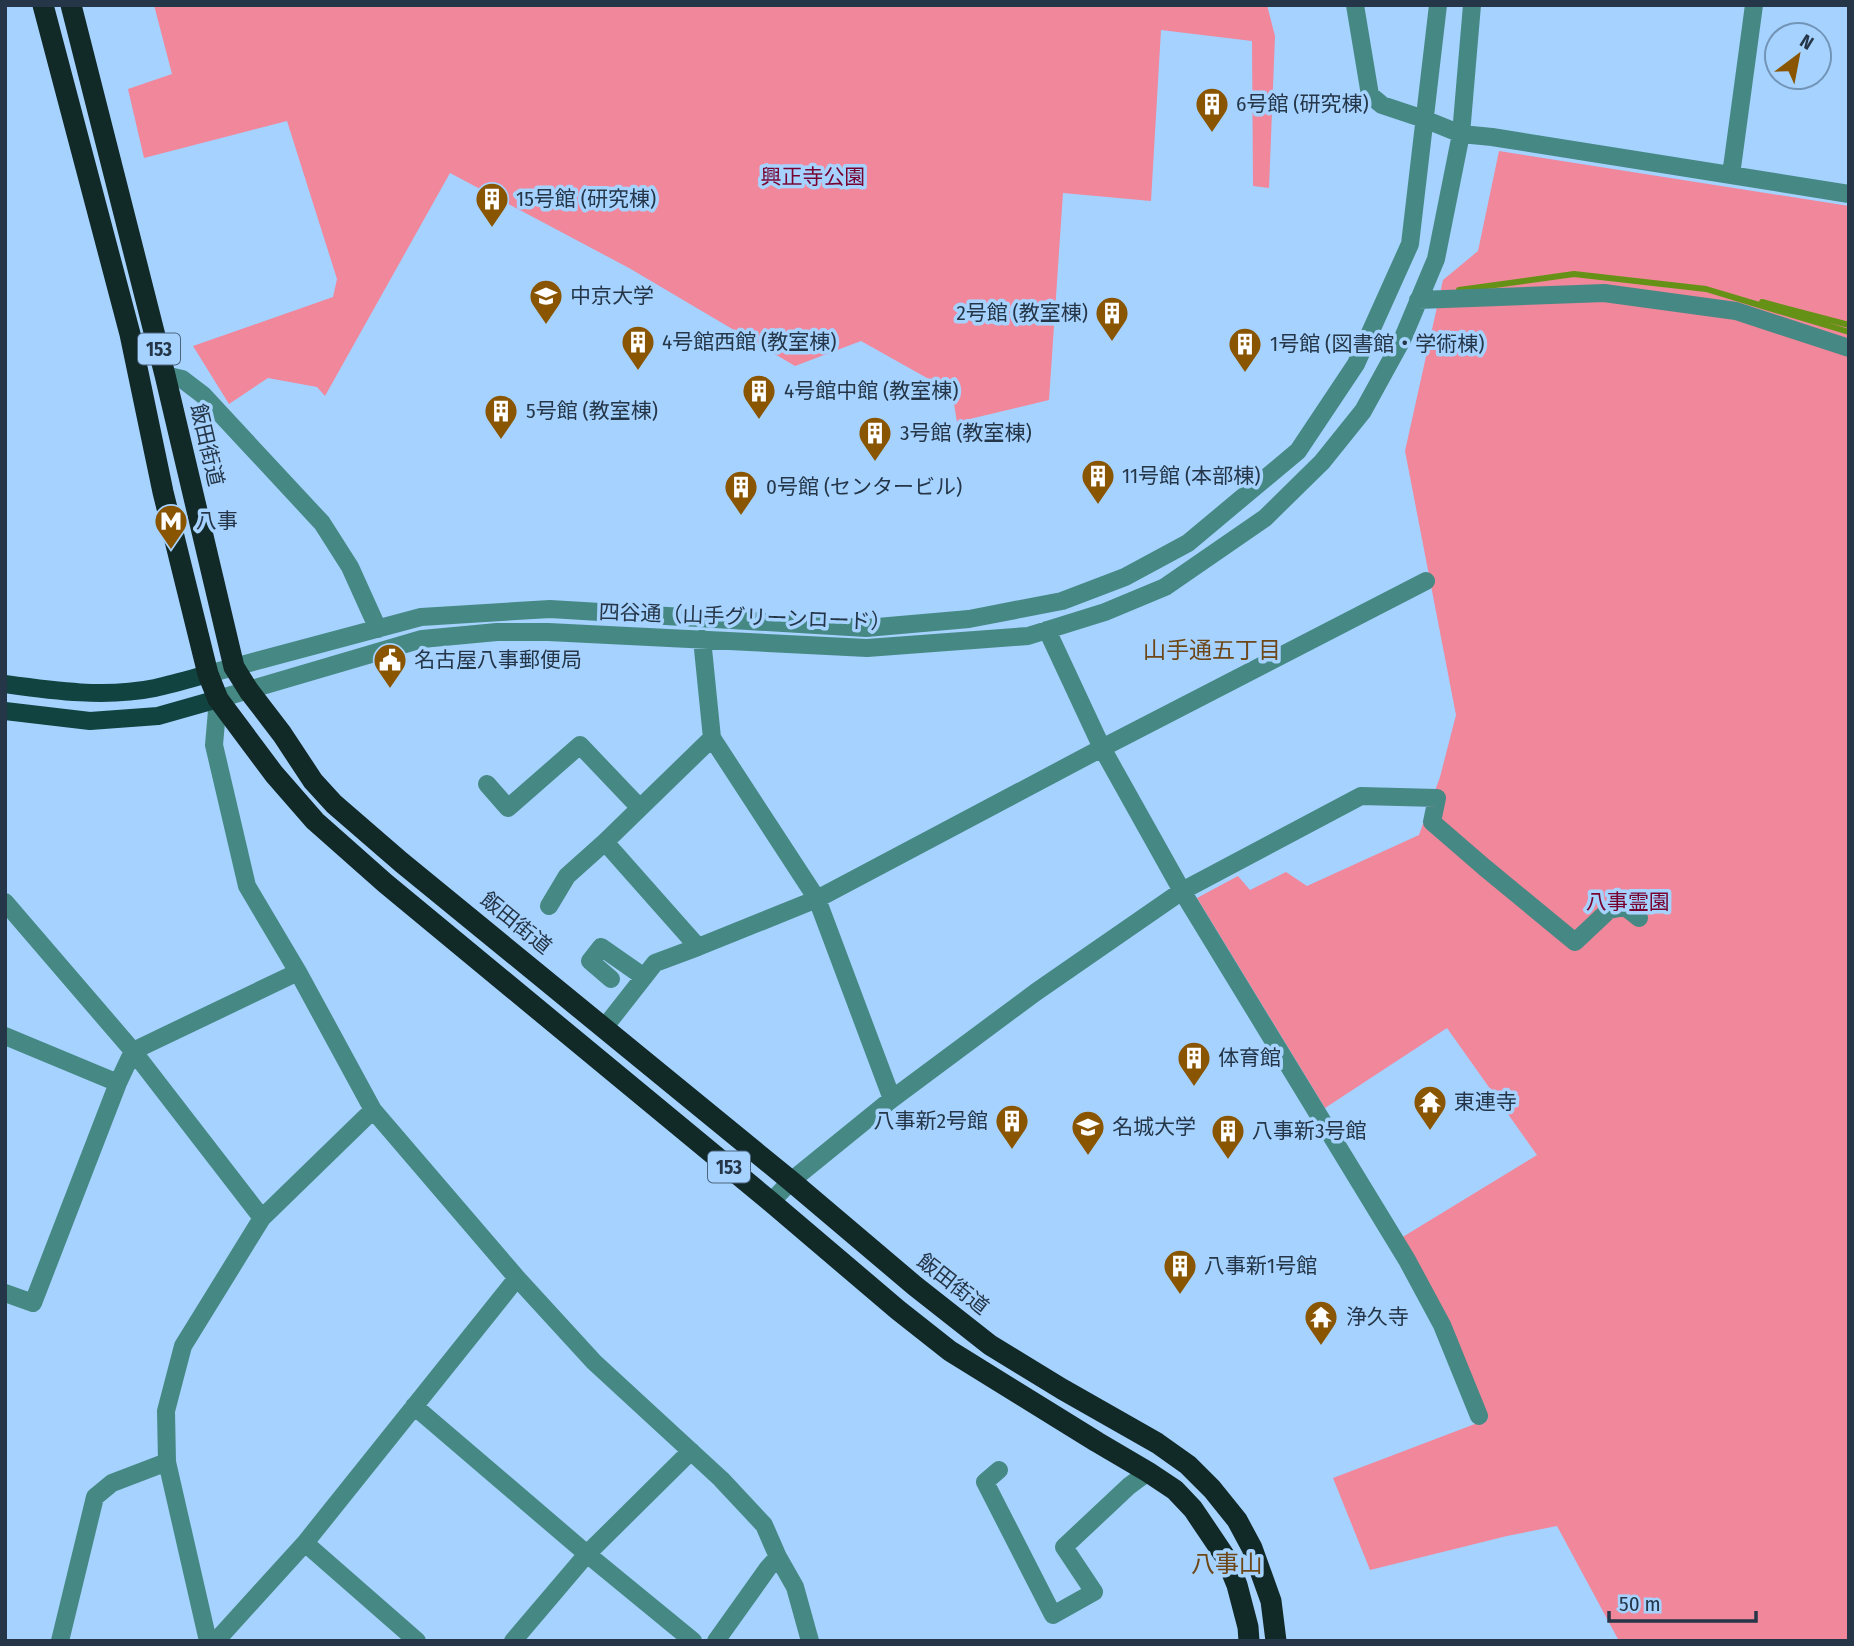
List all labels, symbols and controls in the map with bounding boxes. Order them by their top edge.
north arrow [1763,21,1833,91]
text: N [1796,29,1818,55]
building icon: 6号館 (研究棟) [1193,85,1231,134]
place label: 6号館 (研究棟) [1236,91,1369,117]
park label: 興正寺公園 [761,164,866,190]
building icon: 15号館 (研究棟) [473,180,511,229]
place label: 15号館 (研究棟) [516,186,656,212]
school or university icon: 中京大学 [527,277,565,326]
place label: 中京大学 [570,283,654,309]
building icon: 2号館 (教室棟) [1093,294,1131,343]
place label: 2号館 (教室棟) [956,300,1088,326]
building icon: 4号館西館 (教室棟) [619,323,657,372]
building icon: 1号館 (図書館・学術棟) [1226,325,1264,374]
place label: 4号館西館 (教室棟) [662,329,837,355]
place label: 1号館 (図書館・学術棟) [1270,331,1485,357]
road number: 153 [138,334,180,364]
building icon: 4号館中館 (教室棟) [740,372,778,421]
place label: 4号館中館 (教室棟) [784,378,959,404]
building icon: 5号館 (教室棟) [482,392,520,441]
place label: 5号館 (教室棟) [526,398,658,424]
street label: 飯田街道 [185,401,229,489]
building icon: 3号館 (教室棟) [856,414,894,463]
place label: 3号館 (教室棟) [900,420,1032,446]
building icon: 11号館 (本部棟) [1079,457,1117,506]
place label: 11号館 (本部棟) [1122,463,1260,489]
building icon: 0号館 (センタービル) [722,468,760,517]
place label: 0号館 (センタービル) [766,474,962,500]
metro station icon: 八事 [152,502,190,551]
place label: 八事 [196,508,238,534]
street label: 四谷通（山手グリーンロード） [598,599,892,635]
district label: 山手通五丁目 [1143,636,1281,664]
public building icon: 名古屋八事郵便局 [371,641,409,690]
place label: 名古屋八事郵便局 [414,647,582,673]
street label: 飯田街道 [475,886,557,960]
park label: 八事霊園 [1586,889,1670,915]
building icon: 体育館 [1175,1039,1213,1088]
place label: 体育館 [1218,1045,1281,1071]
temple icon: 東連寺 [1411,1083,1449,1132]
place label: 東連寺 [1454,1089,1517,1115]
building icon: 八事新2号館 [993,1102,1031,1151]
place label: 八事新2号館 [874,1108,988,1134]
school or university icon: 名城大学 [1069,1108,1107,1157]
building icon: 八事新3号館 [1209,1112,1247,1161]
place label: 名城大学 [1112,1114,1196,1140]
place label: 八事新3号館 [1252,1118,1366,1144]
road number: 153 [708,1152,750,1182]
building icon: 八事新1号館 [1161,1247,1199,1296]
street label: 飯田街道 [912,1248,994,1320]
place label: 八事新1号館 [1204,1253,1317,1279]
temple icon: 浄久寺 [1302,1298,1340,1347]
place label: 浄久寺 [1346,1304,1409,1330]
district label: 八事山 [1191,1550,1263,1578]
scale bar [1609,1580,1756,1624]
text: 50 m [1619,1591,1661,1617]

